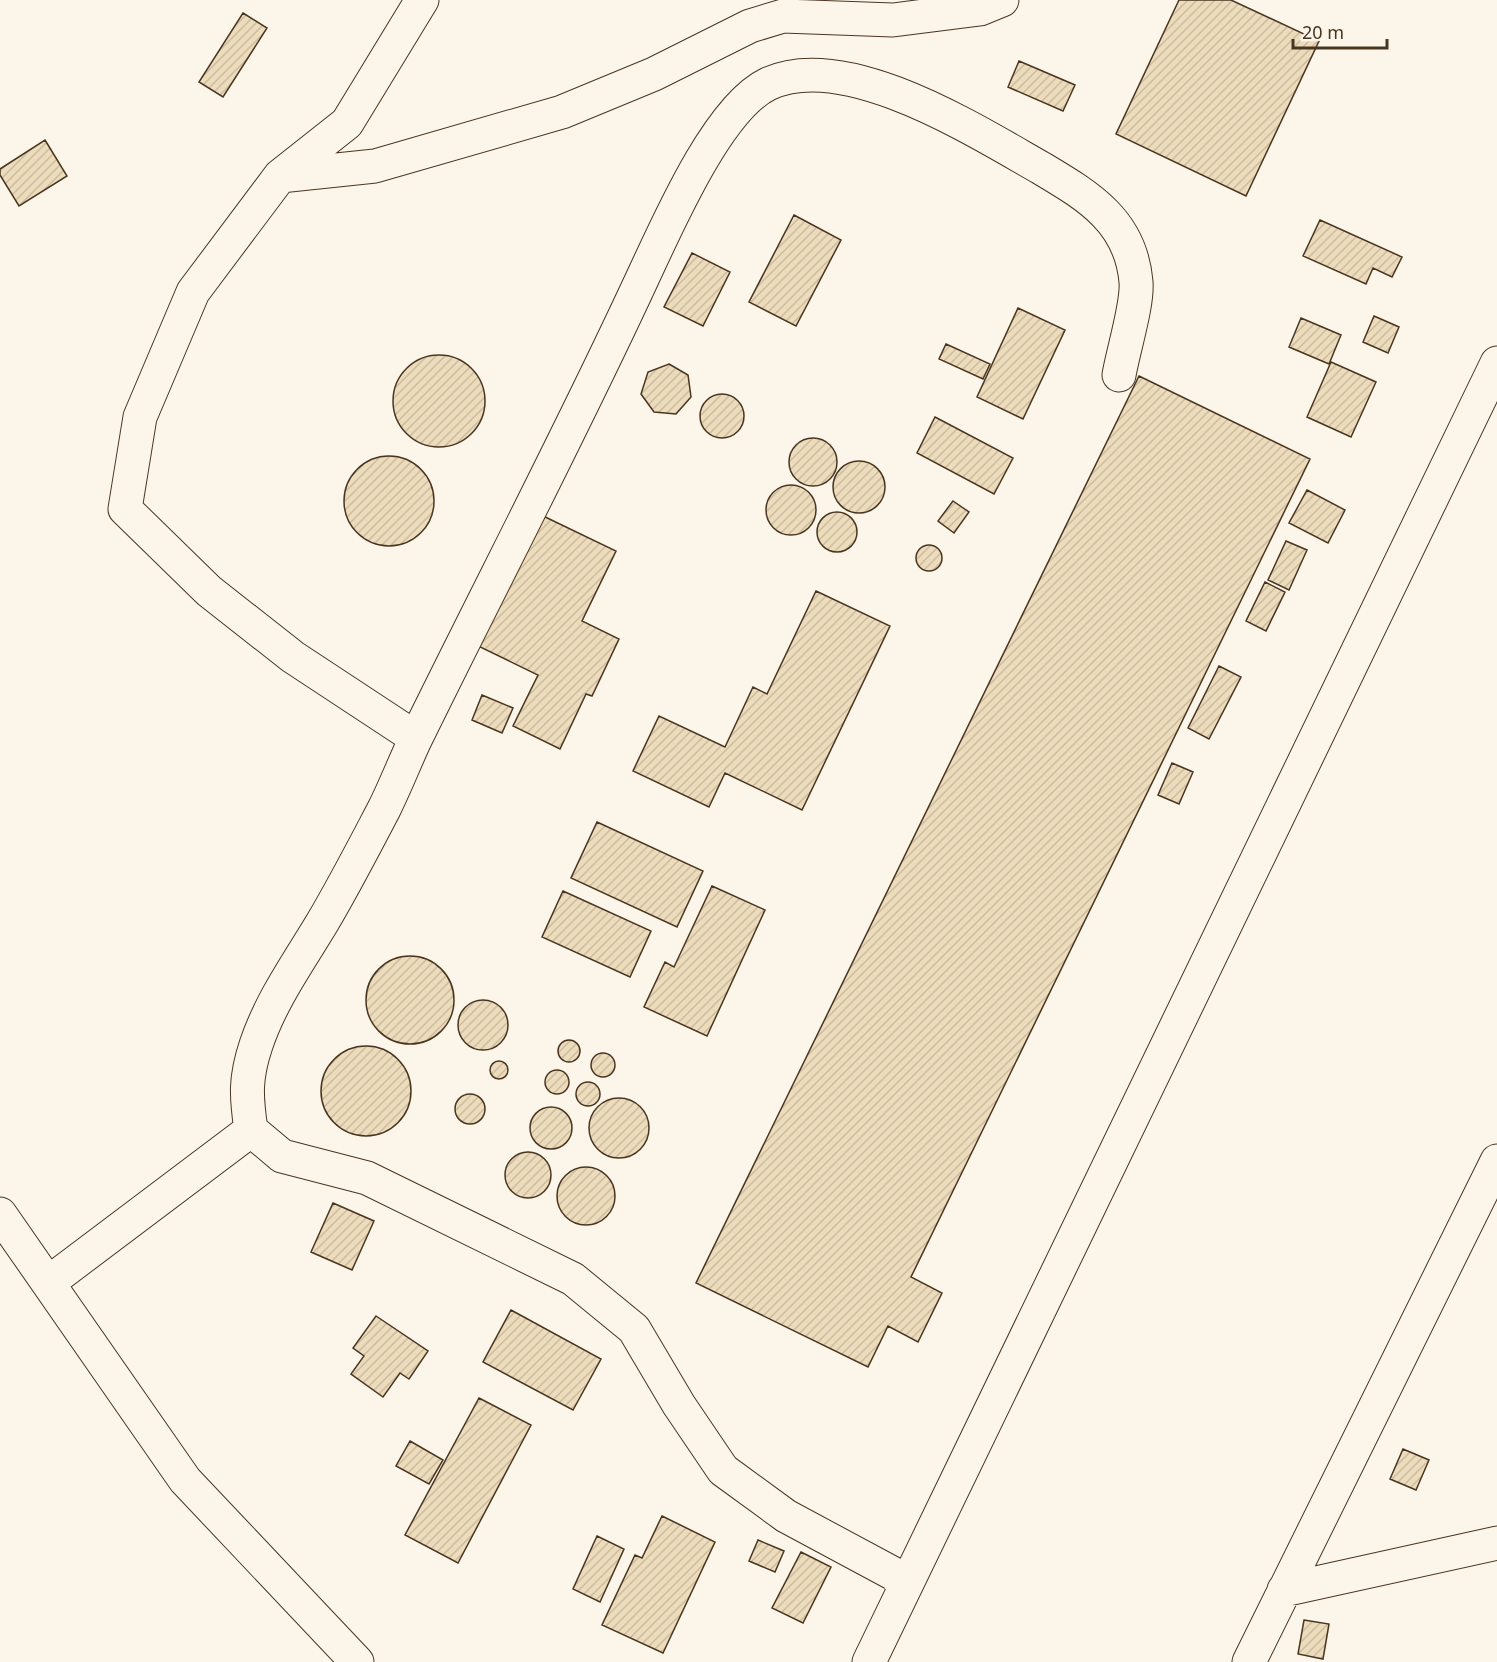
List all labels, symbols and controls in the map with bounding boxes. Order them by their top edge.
scale bar [1293,12,1388,50]
text: 20 m [1302,20,1344,44]

